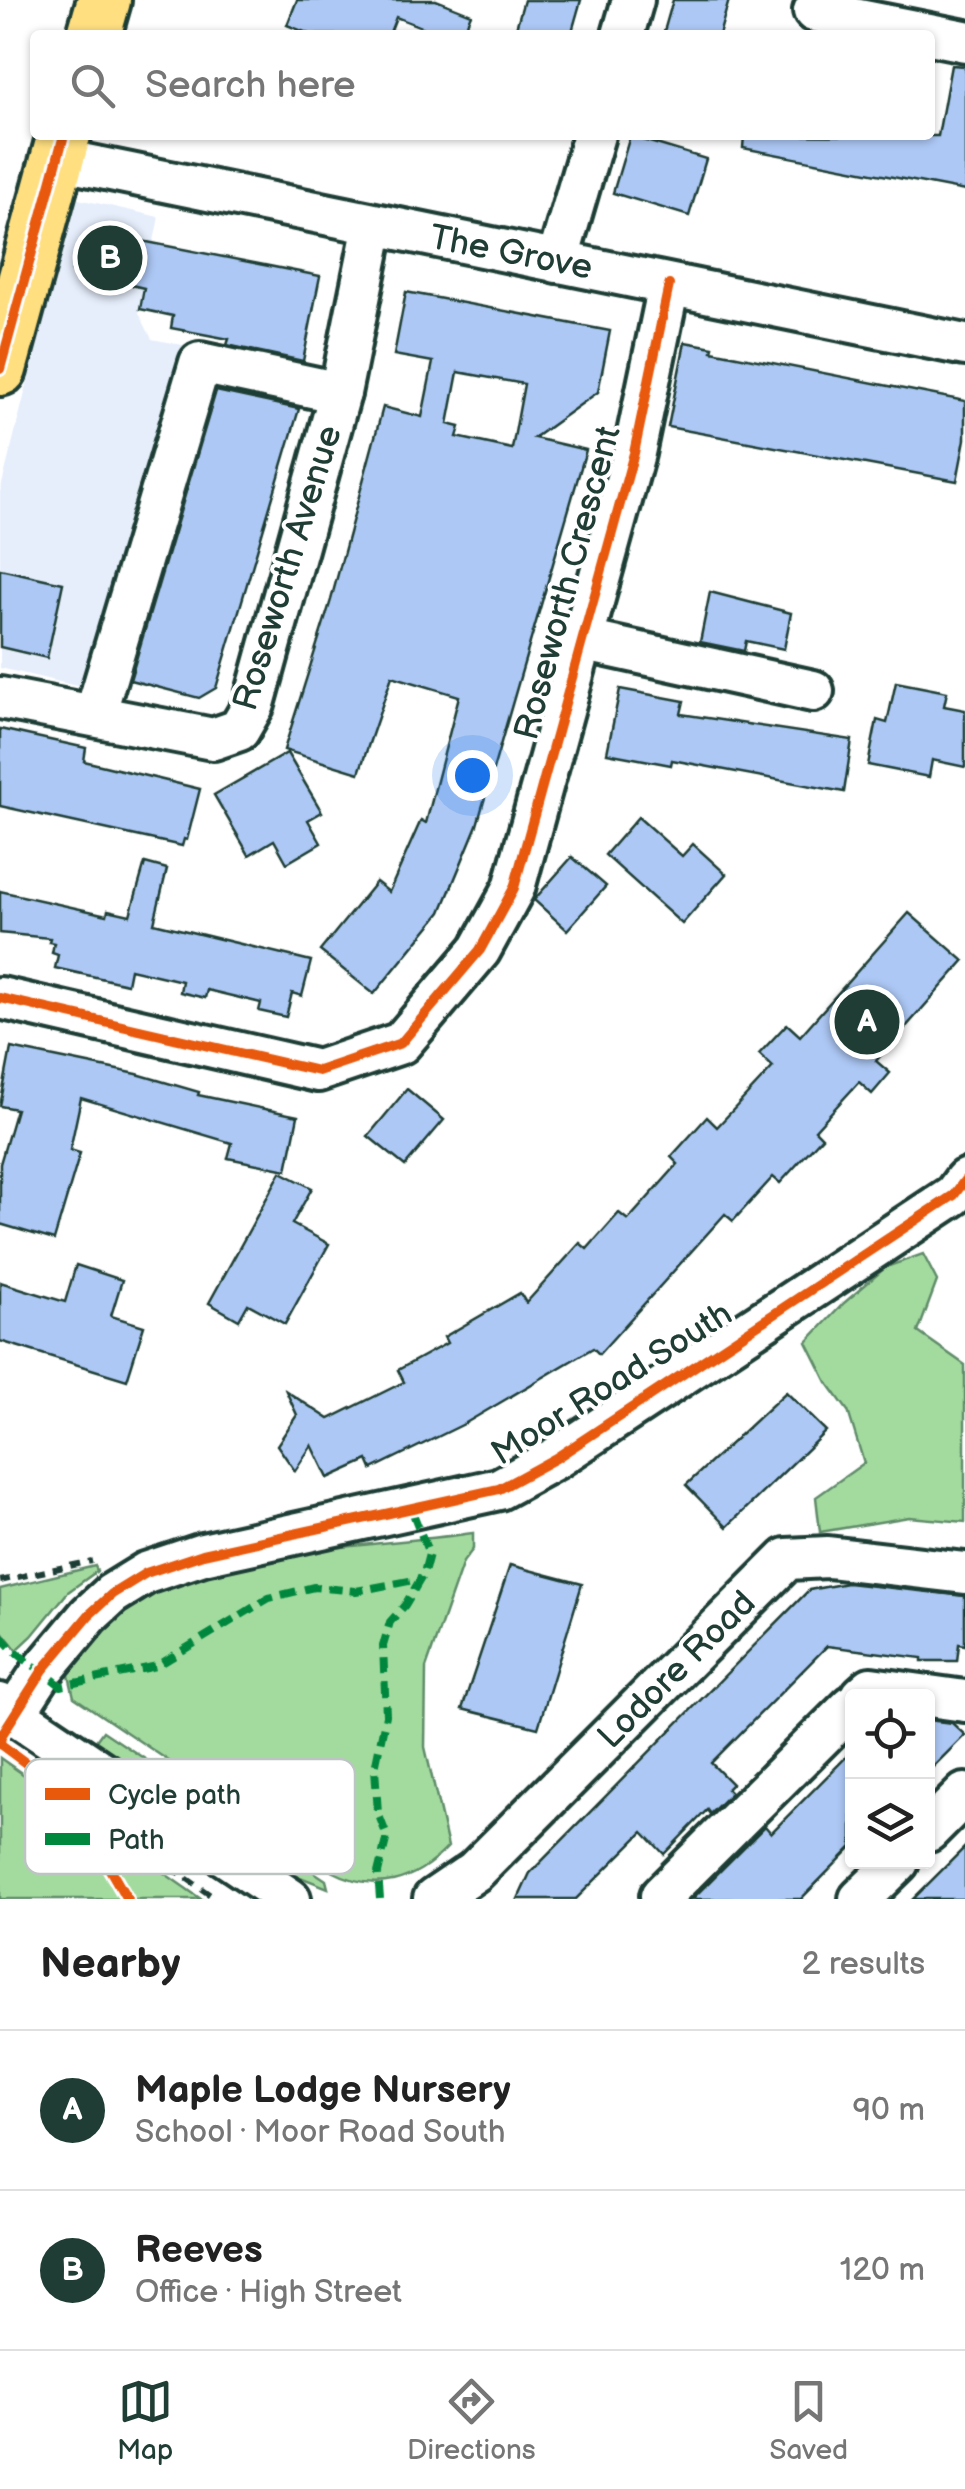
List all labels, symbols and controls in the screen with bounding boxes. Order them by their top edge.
search box [30,30,935,140]
icon: search [65,58,120,113]
text: Search here [145,63,356,108]
street label: The Grove [426,216,596,290]
pin: B [78,220,142,296]
street label: Roseworth Avenue [224,420,352,716]
street label: Roseworth Crescent [505,421,631,745]
your location [447,750,498,801]
pin: A [834,984,900,1060]
street label: Moor Road South [484,1293,740,1475]
street label: Lodore Road [589,1582,765,1758]
map controls [845,1689,935,1869]
button: locate [845,1689,935,1779]
legend [25,1759,355,1874]
text: Cycle path [108,1779,241,1812]
button: layers [845,1779,935,1869]
text: Path [108,1824,164,1857]
text: Nearby [40,1939,180,1990]
text: 2 results [801,1945,925,1984]
text: Maple Lodge Nursery [135,2068,511,2113]
text: A [63,2091,82,2130]
text: 90 m [853,2091,925,2130]
text: School · Moor Road South [135,2113,506,2152]
text: Reeves [135,2228,263,2273]
text: B [61,2251,84,2290]
text: 120 m [840,2251,925,2290]
text: Office · High Street [135,2273,402,2312]
tab: Map [117,2374,173,2467]
tab: Directions [407,2374,536,2467]
tab: Saved [770,2374,848,2467]

